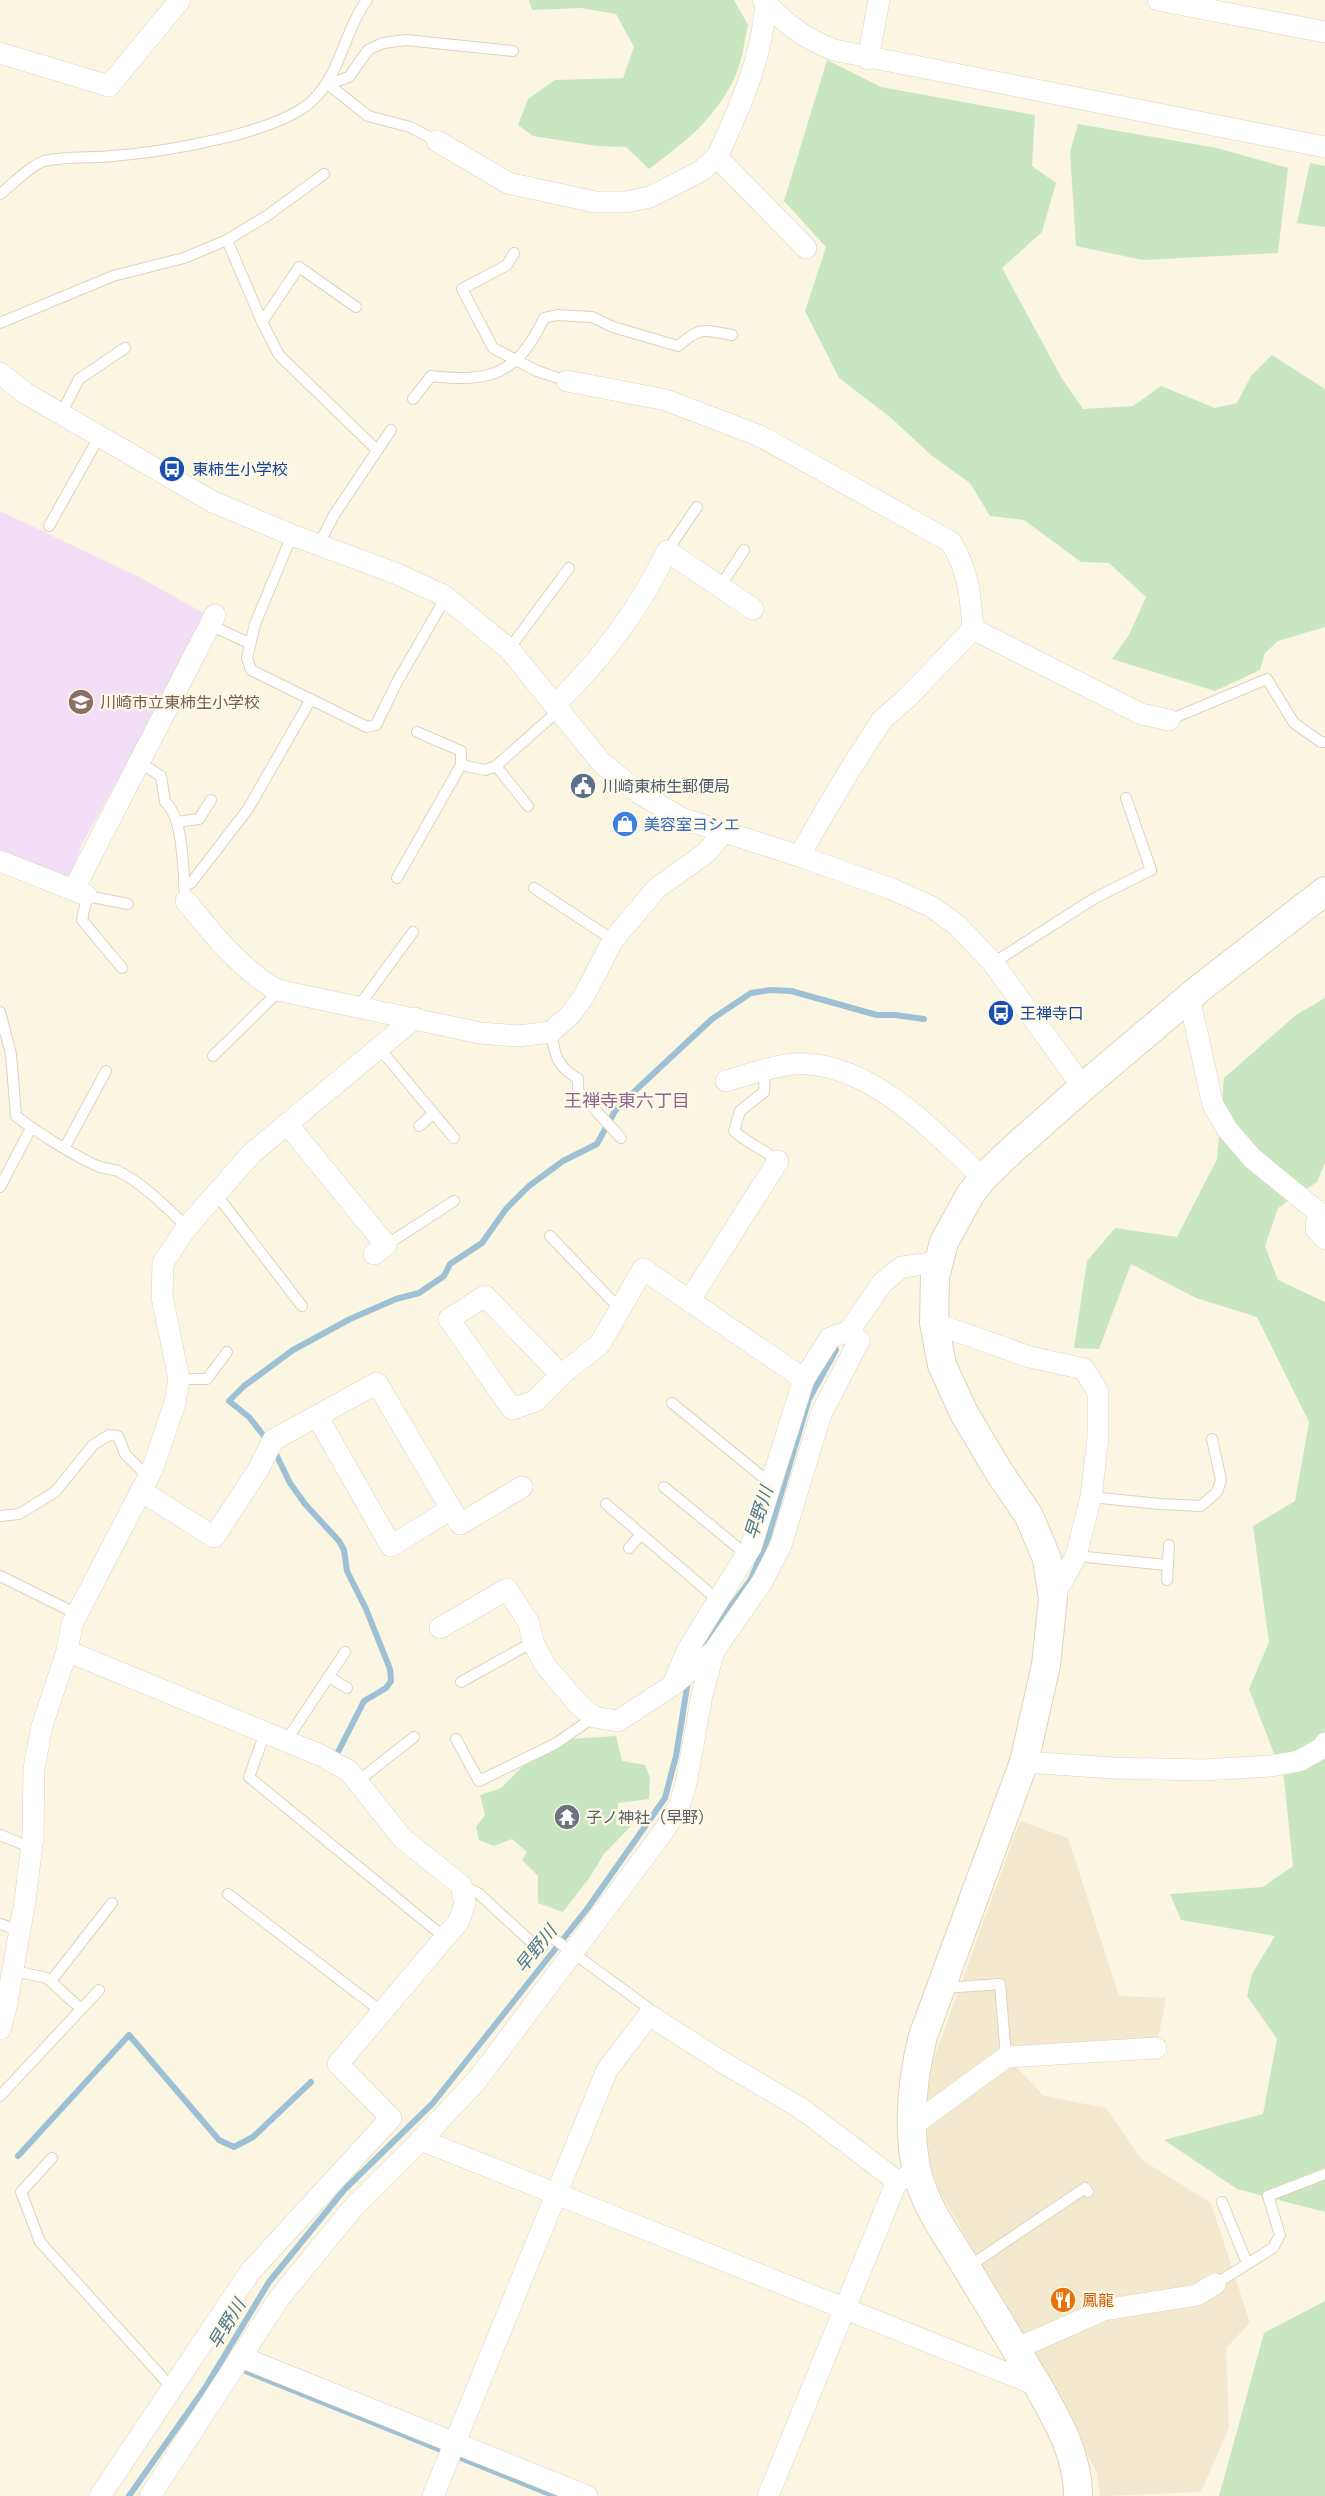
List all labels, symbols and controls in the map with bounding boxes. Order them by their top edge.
bus stop icon: 東柿生小学校 [157,454,187,484]
place label: 東柿生小学校 [192,459,288,481]
school or university icon: 川崎市立東柿生小学校 [66,687,96,717]
place label: 川崎市立東柿生小学校 [100,692,260,714]
public building icon: 川崎東柿生郵便局 [568,771,598,801]
place label: 川崎東柿生郵便局 [602,776,730,798]
shop icon: 美容室ヨシエ [610,809,640,839]
place label: 美容室ヨシエ [644,814,740,836]
bus stop icon: 王禅寺口 [986,998,1016,1028]
place label: 王禅寺口 [1020,1003,1084,1025]
district label: 王禅寺東六丁目 [564,1089,690,1113]
water label: 早野川 [739,1482,779,1542]
temple icon: 子ノ神社（早野） [552,1802,582,1832]
place label: 子ノ神社（早野） [586,1807,714,1829]
water label: 早野川 [510,1919,564,1978]
restaurant icon: 鳳龍 [1048,2285,1078,2315]
place label: 鳳龍 [1082,2290,1114,2312]
water label: 早野川 [203,2293,252,2353]

